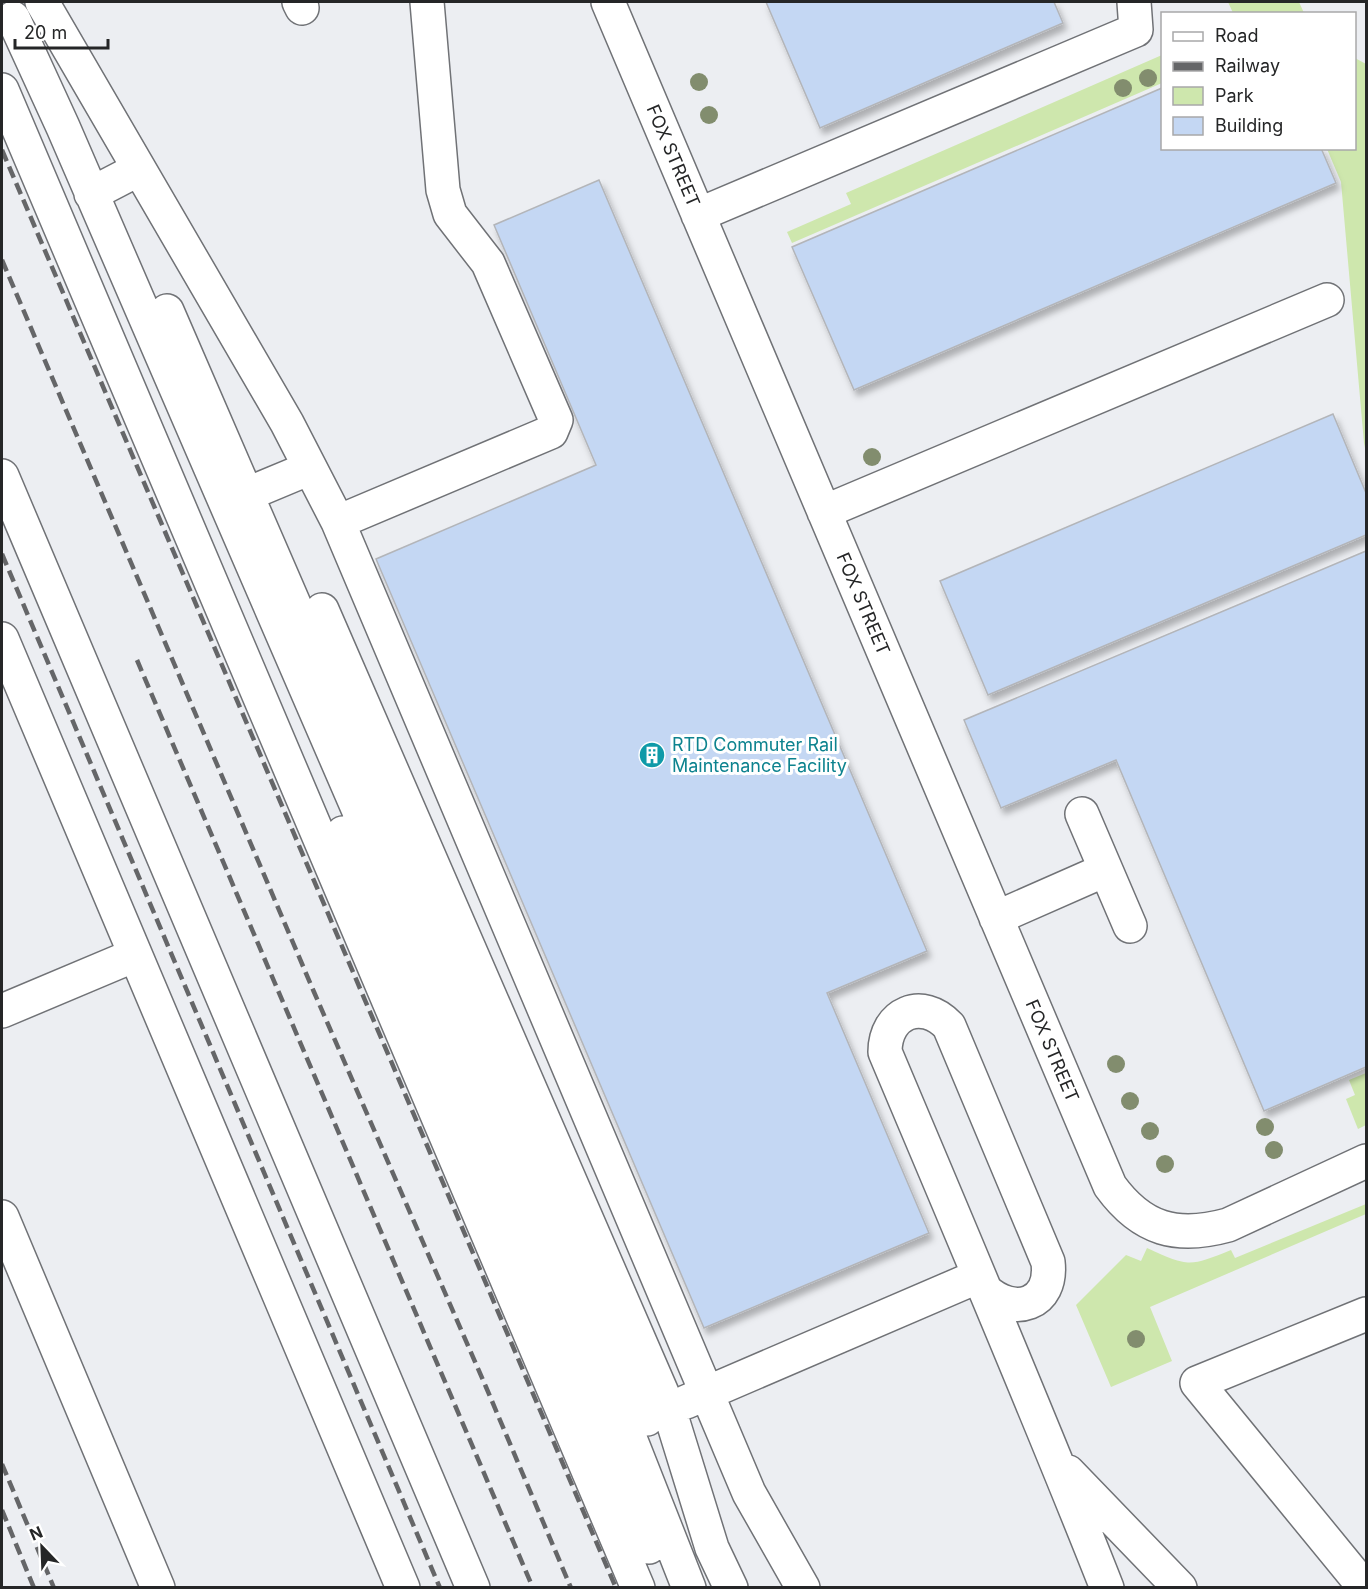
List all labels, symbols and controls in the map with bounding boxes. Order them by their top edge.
scale bar [15,12,108,50]
legend [1161,12,1356,150]
text: 20 m [24,22,67,43]
text: Road [1215,25,1258,46]
text: Railway [1215,55,1280,76]
text: Park [1215,85,1254,106]
street label: FOX STREET [642,101,704,210]
text: Building [1215,115,1283,136]
street label: FOX STREET [832,549,894,658]
place label: RTD Commuter Rail Maintenance Facility [672,734,847,776]
building icon: RTD Commuter Rail Maintenance Facility [637,740,667,770]
street label: FOX STREET [1021,996,1083,1105]
north arrow [12,1517,72,1577]
text: N [27,1522,46,1545]

